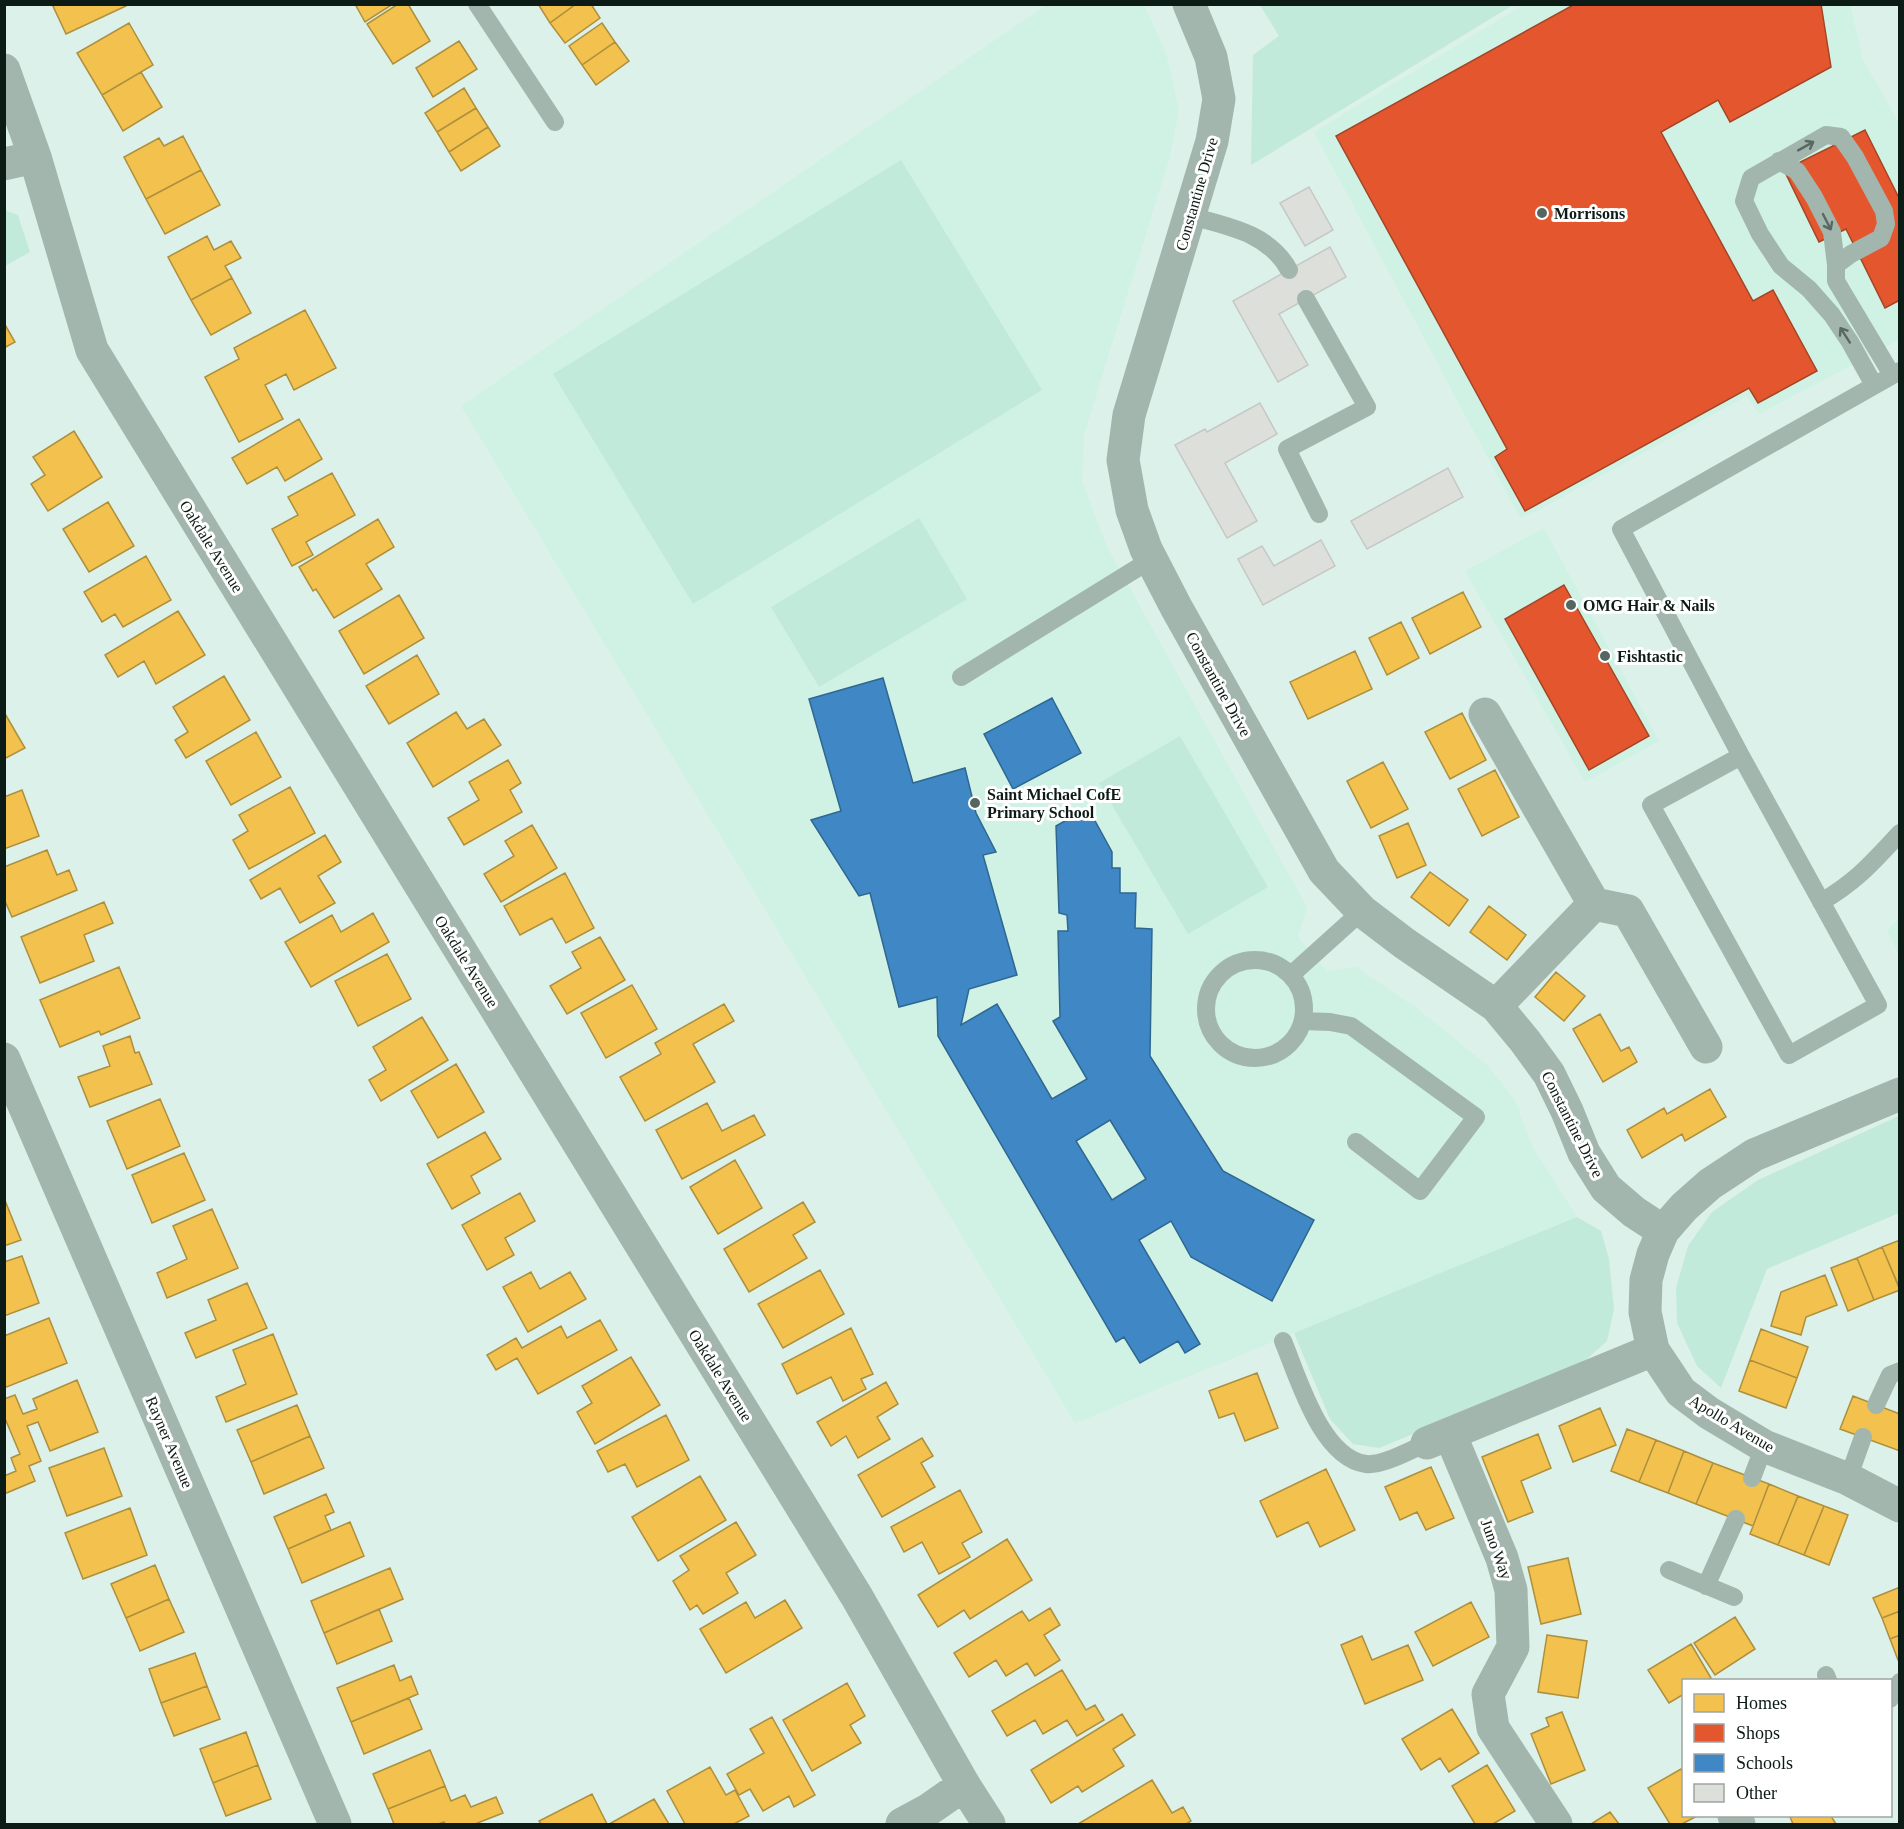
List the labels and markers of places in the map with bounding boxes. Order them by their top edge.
place label: Morrisons [1554,205,1625,222]
marker: Morrisons [1535,206,1549,220]
place label: OMG Hair & Nails [1583,597,1715,614]
marker: OMG Hair & Nails [1564,598,1578,612]
place label: Fishtastic [1617,648,1683,665]
marker: Fishtastic [1598,649,1612,663]
place label: Saint Michael CofE Primary School [987,786,1121,822]
marker: Saint Michael CofE Primary School [968,796,982,810]

